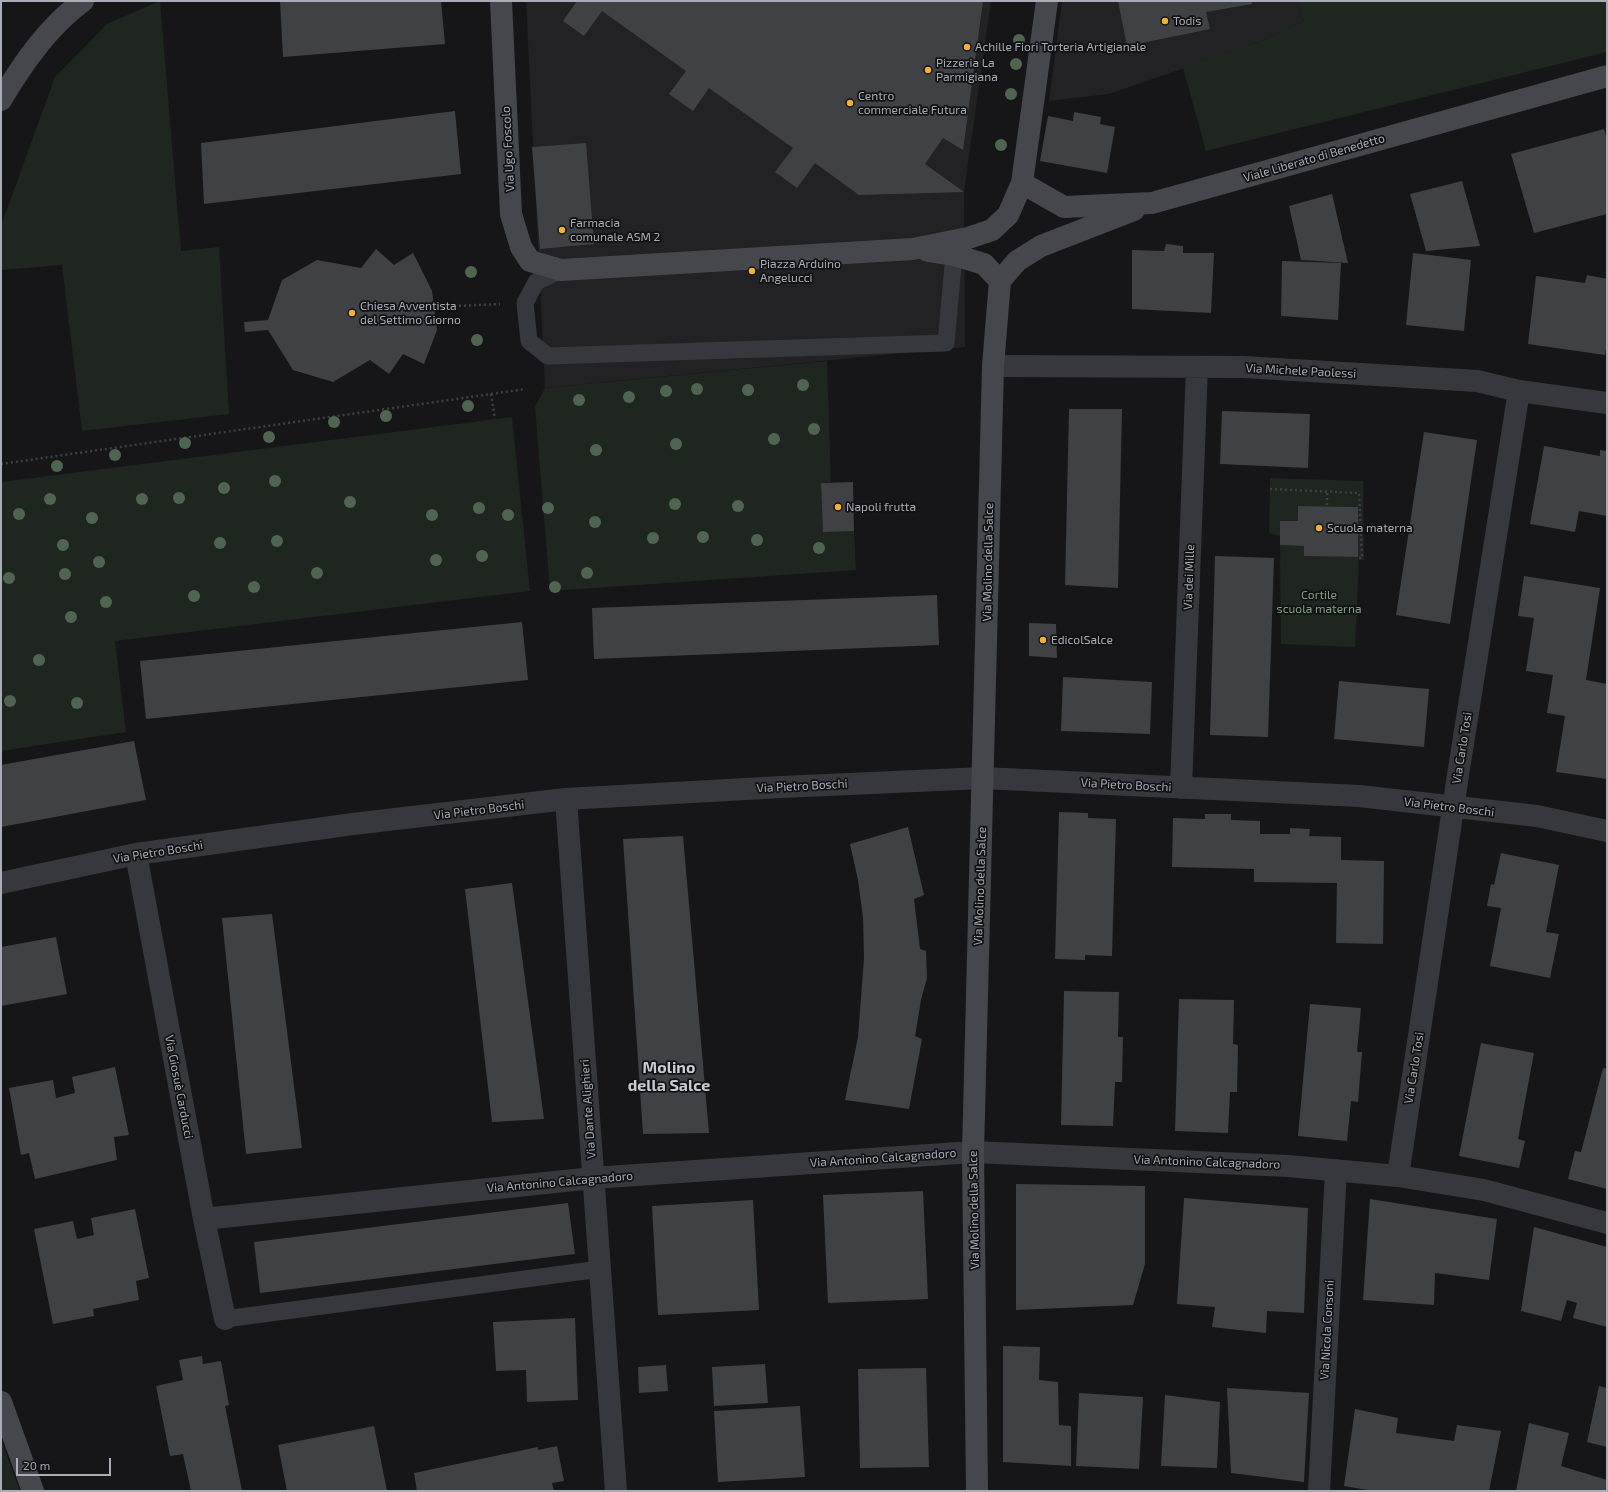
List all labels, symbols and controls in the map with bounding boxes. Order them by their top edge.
place label: Todis [1173,14,1201,28]
marker: Todis [1160,16,1170,26]
place label: Achille Fiori Torteria Artigianale [975,40,1146,54]
marker: Achille Fiori Torteria Artigianale [962,42,972,52]
place label: Pizzeria La Parmigiana [936,56,998,84]
marker: Pizzeria La Parmigiana [923,65,933,75]
place label: Centro commerciale Futura [858,89,967,117]
marker: Centro commerciale Futura [845,98,855,108]
street label: Via Ugo Foscolo [499,106,517,192]
street label: Viale Liberato di Benedetto [1242,131,1386,185]
place label: Farmacia comunale ASM 2 [570,216,660,244]
marker: Farmacia comunale ASM 2 [557,225,567,235]
place label: Piazza Arduino Angelucci [760,257,841,285]
marker: Piazza Arduino Angelucci [747,266,757,276]
place label: Chiesa Avventista del Settimo Giorno [360,299,461,327]
marker: Chiesa Avventista del Settimo Giorno [347,308,357,318]
street label: Via Michele Paolessi [1245,361,1357,381]
place label: Napoli frutta [846,500,916,514]
marker: Napoli frutta [833,502,843,512]
street label: Via Molino della Salce [980,503,996,621]
place label: Scuola materna [1327,521,1413,535]
marker: Scuola materna [1314,523,1324,533]
street label: Via dei Mille [1181,544,1197,610]
park label: Cortile scuola materna [1277,588,1361,616]
place label: EdicolSalce [1051,633,1113,647]
marker: EdicolSalce [1038,635,1048,645]
street label: Via Carlo Tosi [1449,711,1475,785]
street label: Via Pietro Boschi [1080,775,1172,795]
street label: Via Pietro Boschi [756,776,848,796]
street label: Via Pietro Boschi [1403,794,1495,820]
street label: Via Pietro Boschi [433,797,525,823]
street label: Via Molino della Salce [971,826,989,946]
street label: Via Pietro Boschi [112,838,204,866]
street label: Via Carlo Tosi [1401,1031,1427,1105]
street label: Via Giosuè Carducci [162,1034,196,1140]
district label: Molino della Salce [628,1058,710,1096]
street label: Via Dante Alighieri [577,1059,599,1159]
street label: Via Antonino Calcagnadoro [809,1146,957,1170]
street label: Via Molino della Salce [966,1151,982,1269]
street label: Via Antonino Calcagnadoro [1133,1152,1281,1172]
street label: Via Antonino Calcagnadoro [486,1168,634,1196]
street label: Via Nicola Consoni [1317,1280,1337,1380]
scale bar [18,1450,113,1476]
text: 20 m [23,1458,50,1472]

